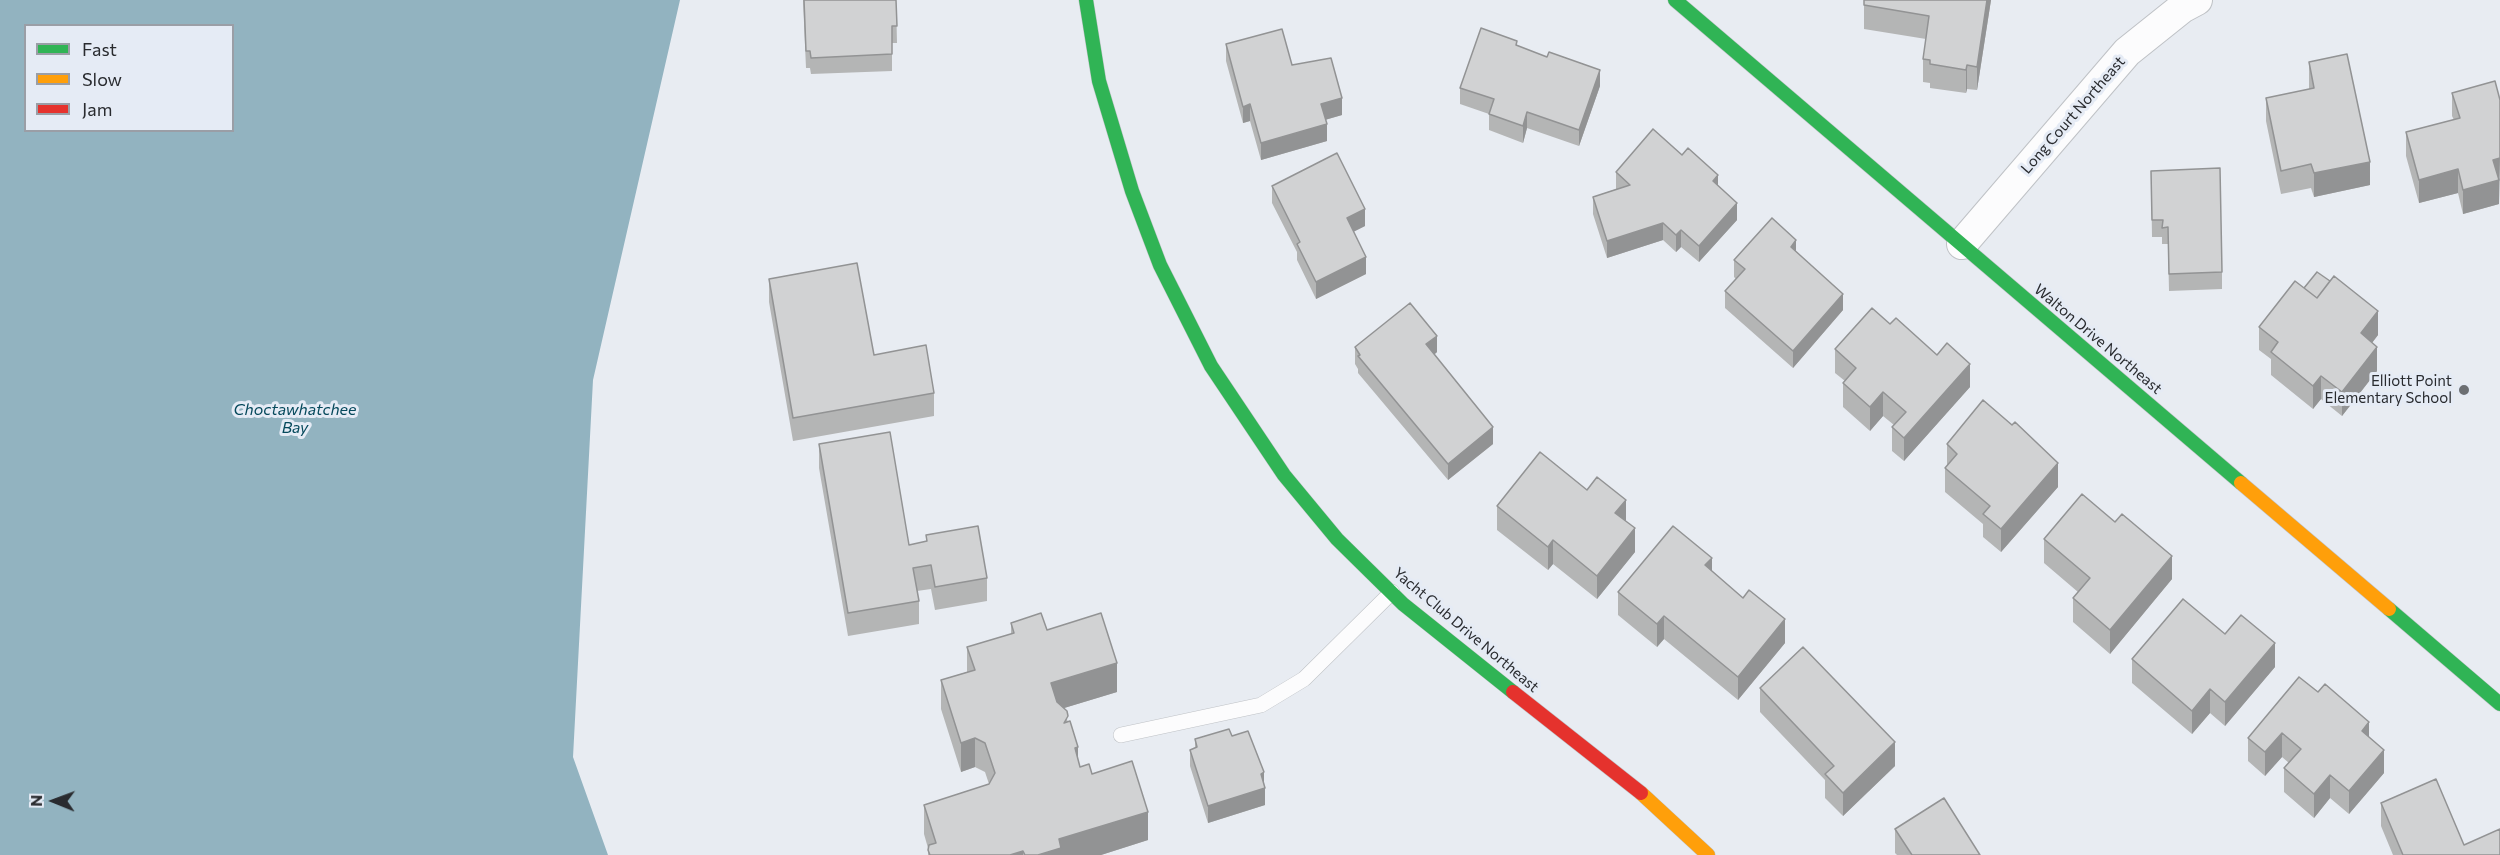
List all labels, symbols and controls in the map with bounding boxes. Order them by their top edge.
legend [24,24,234,132]
text: Fast [82,38,117,60]
street label: Long Court Northeast [2017,53,2129,177]
text: Slow [82,68,122,90]
text: Jam [82,98,112,120]
street label: Walton Drive Northeast [2030,280,2166,398]
place label: Elliott Point Elementary School [2325,372,2452,407]
marker: Elliott Point Elementary School [2457,383,2471,397]
water label: Choctawhatchee Bay [234,400,356,438]
street label: Yacht Club Drive Northeast [1390,564,1542,696]
north arrow [24,771,84,831]
text: N [26,795,45,807]

